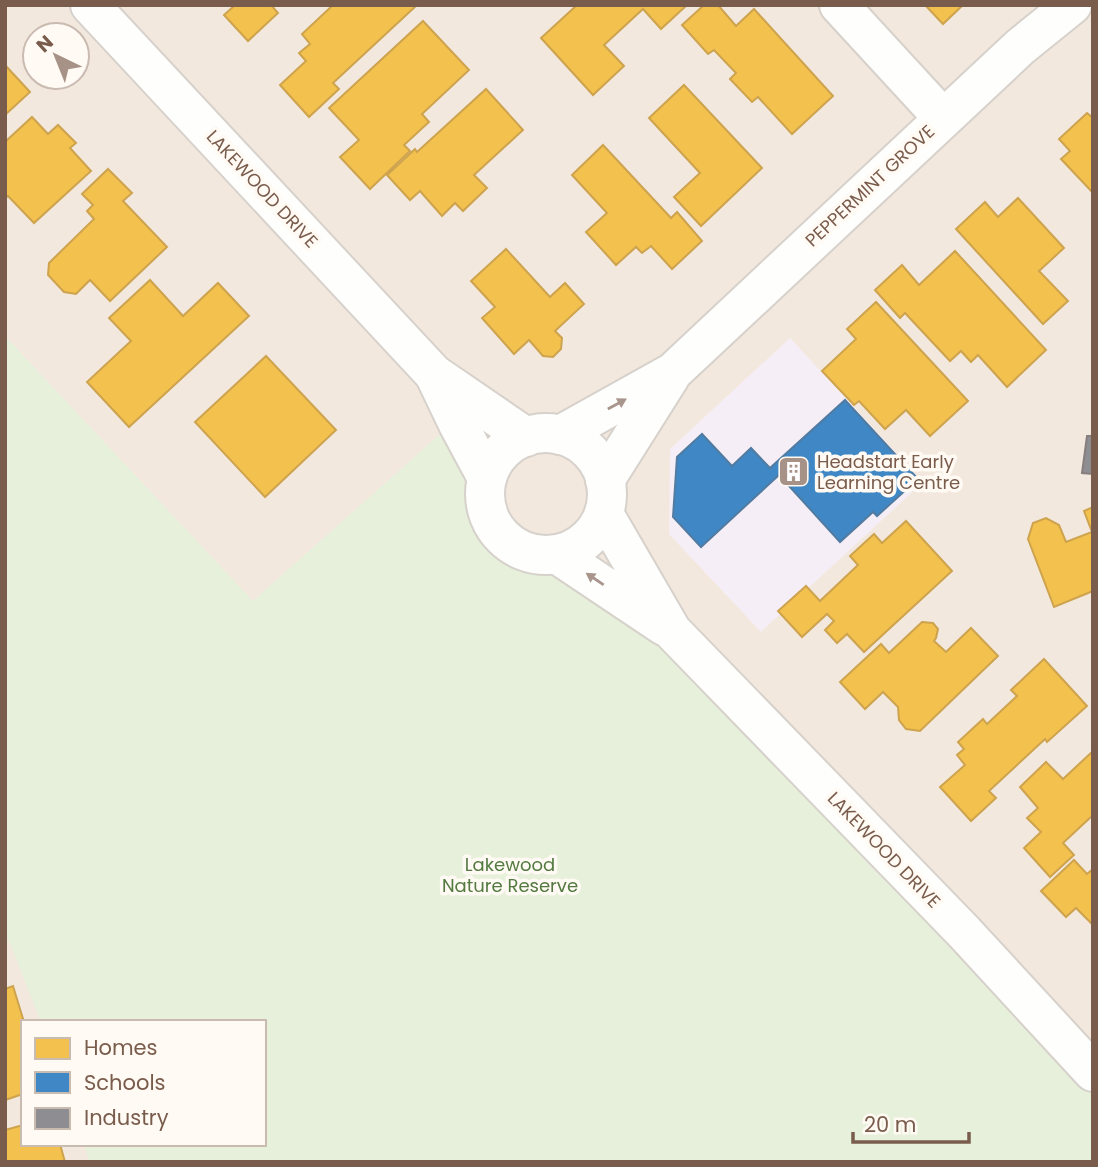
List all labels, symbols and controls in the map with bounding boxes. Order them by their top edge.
north arrow [21,21,91,91]
text: N [30,29,59,59]
street label: PEPPERMINT GROVE [800,119,940,252]
street label: LAKEWOOD DRIVE [201,124,324,253]
one-way arrow [607,398,626,410]
place label: Headstart Early Learning Centre [817,449,960,495]
building icon: Headstart Early Learning Centre [777,455,811,489]
one-way arrow [586,572,604,586]
street label: LAKEWOOD DRIVE [822,786,946,913]
park label: Lakewood Nature Reserve [442,852,578,898]
legend [21,1020,266,1146]
text: Homes [84,1033,158,1062]
text: Schools [84,1068,166,1097]
scale bar [853,1100,968,1144]
text: Industry [84,1103,169,1132]
text: 20 m [864,1110,917,1139]

